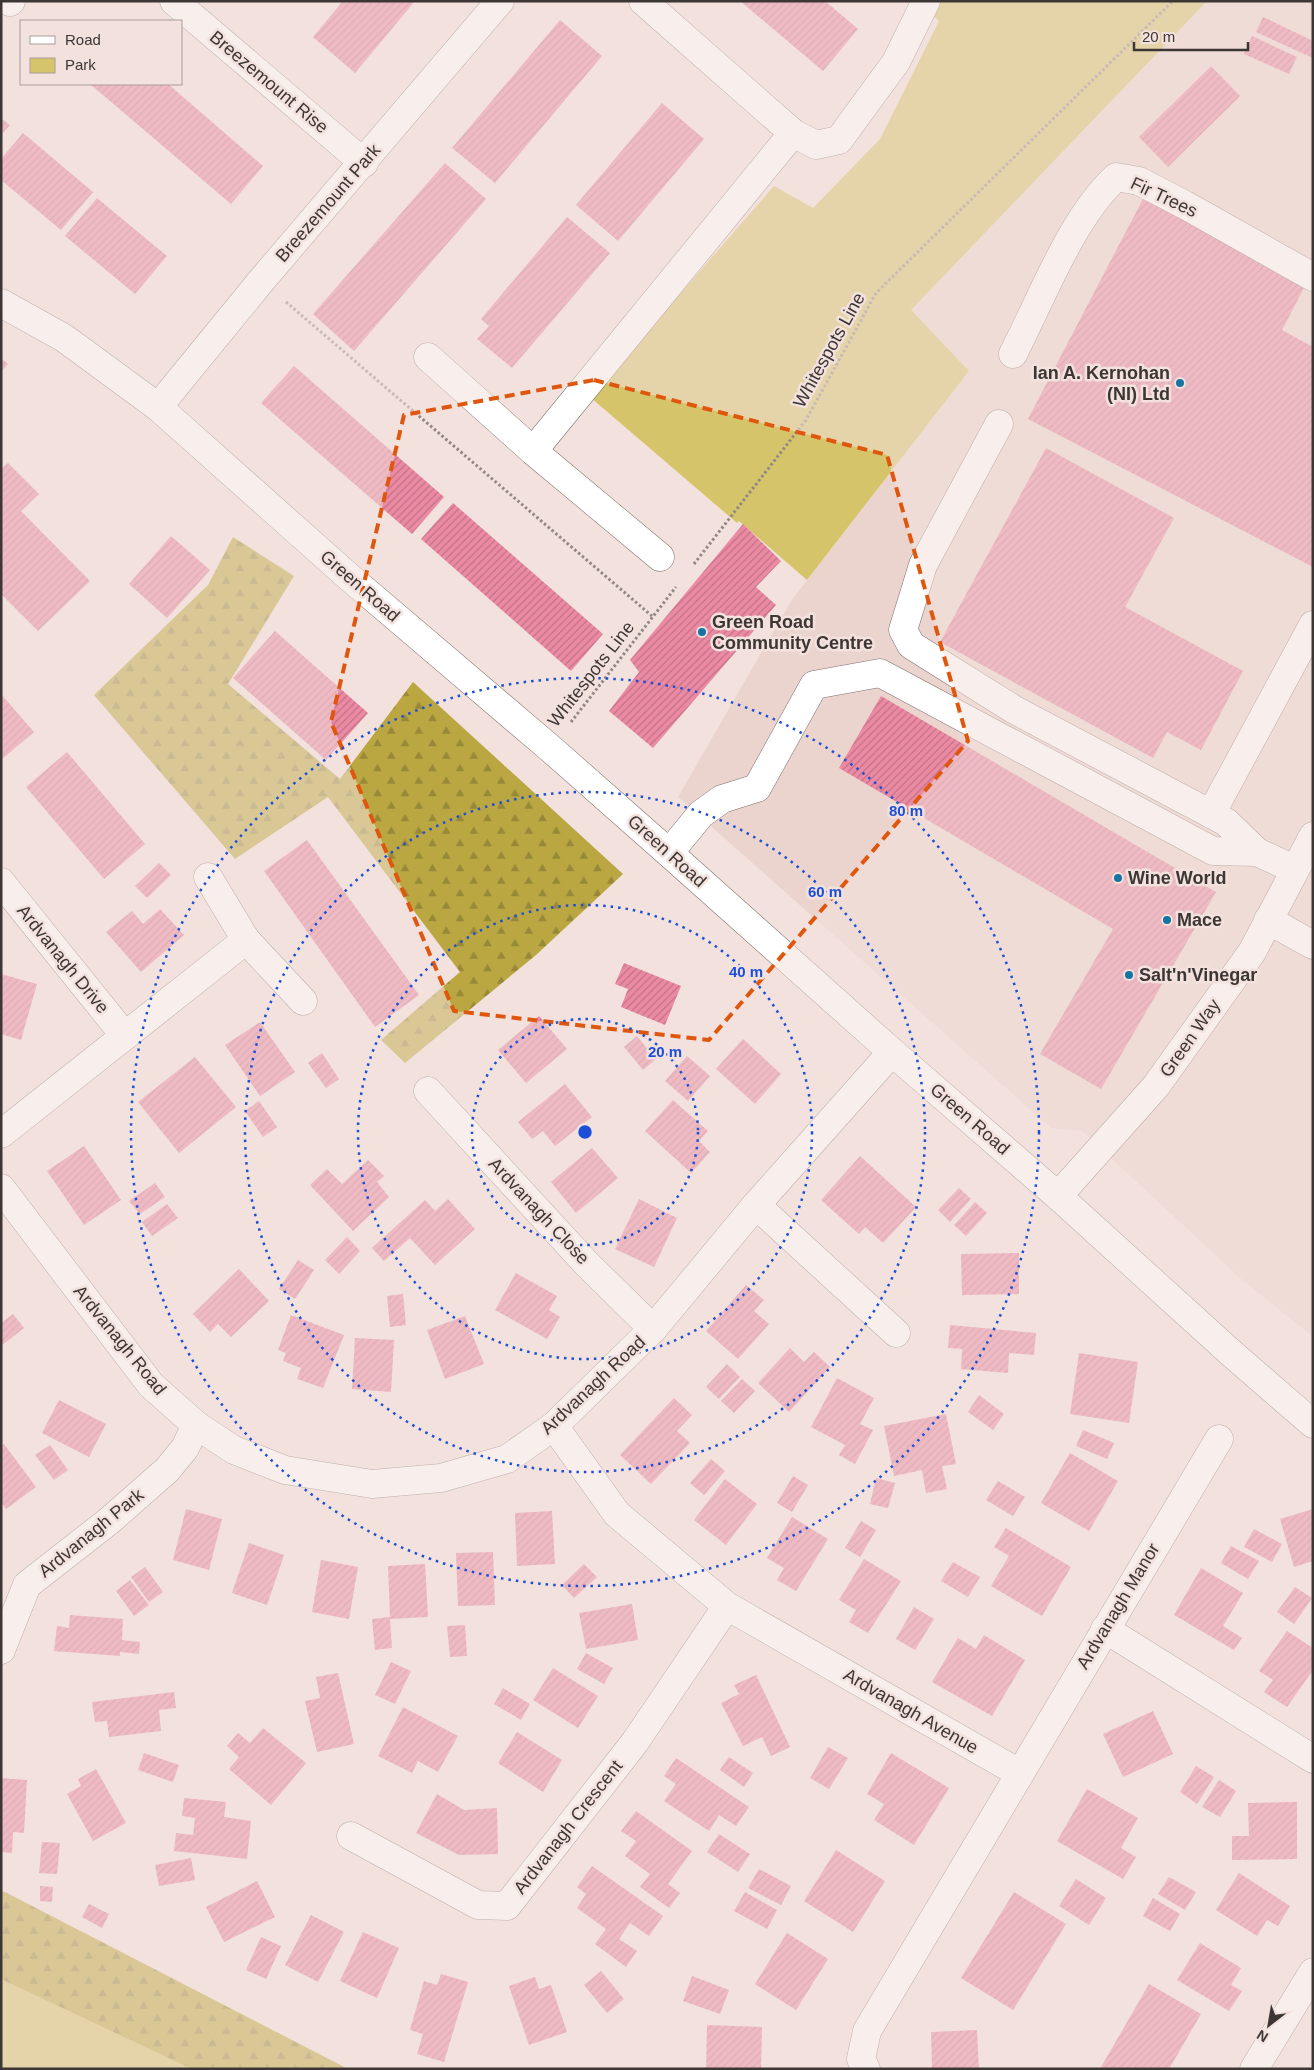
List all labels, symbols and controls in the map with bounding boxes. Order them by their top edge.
legend [20,20,182,85]
scale bar [1134,20,1248,52]
street label: Breezemount Rise [206,27,332,137]
text: 20 m [1142,28,1175,45]
text: Road [65,31,101,48]
text: Park [65,56,96,73]
street label: Breezemount Park [272,139,385,266]
street label: Fir Trees [1128,173,1200,221]
street label: Whitespots Line [789,289,869,411]
place label: Ian A. Kernohan (NI) Ltd [1033,363,1170,404]
marker: Ian A. Kernohan (NI) Ltd [1174,377,1186,389]
street label: Green Road [316,546,404,626]
place label: Green Road Community Centre [712,612,873,653]
street label: Whitespots Line [544,617,638,731]
marker: Green Road Community Centre [696,626,708,638]
text: 80 m [889,802,923,819]
street label: Green Road [624,811,710,891]
place label: Wine World [1128,868,1227,888]
marker: Wine World [1112,872,1124,884]
text: 60 m [808,883,842,900]
street label: Ardvanagh Drive [13,901,113,1017]
place label: Mace [1177,910,1222,930]
marker: Mace [1161,914,1173,926]
text: 40 m [729,963,763,980]
place label: Salt'n'Vinegar [1139,965,1257,985]
marker: Salt'n'Vinegar [1123,969,1135,981]
street label: Green Way [1156,995,1224,1081]
text: 20 m [648,1043,682,1060]
street label: Green Road [926,1079,1014,1159]
centre of rings [576,1123,594,1141]
street label: Ardvanagh Close [485,1154,593,1268]
street label: Ardvanagh Road [70,1281,170,1399]
street label: Ardvanagh Road [537,1332,649,1438]
street label: Ardvanagh Park [35,1484,148,1581]
street label: Ardvanagh Manor [1073,1540,1163,1672]
street label: Ardvanagh Avenue [840,1664,982,1758]
street label: Ardvanagh Crescent [510,1756,626,1898]
north arrow [1244,2000,1294,2050]
text: N [1254,2027,1271,2046]

